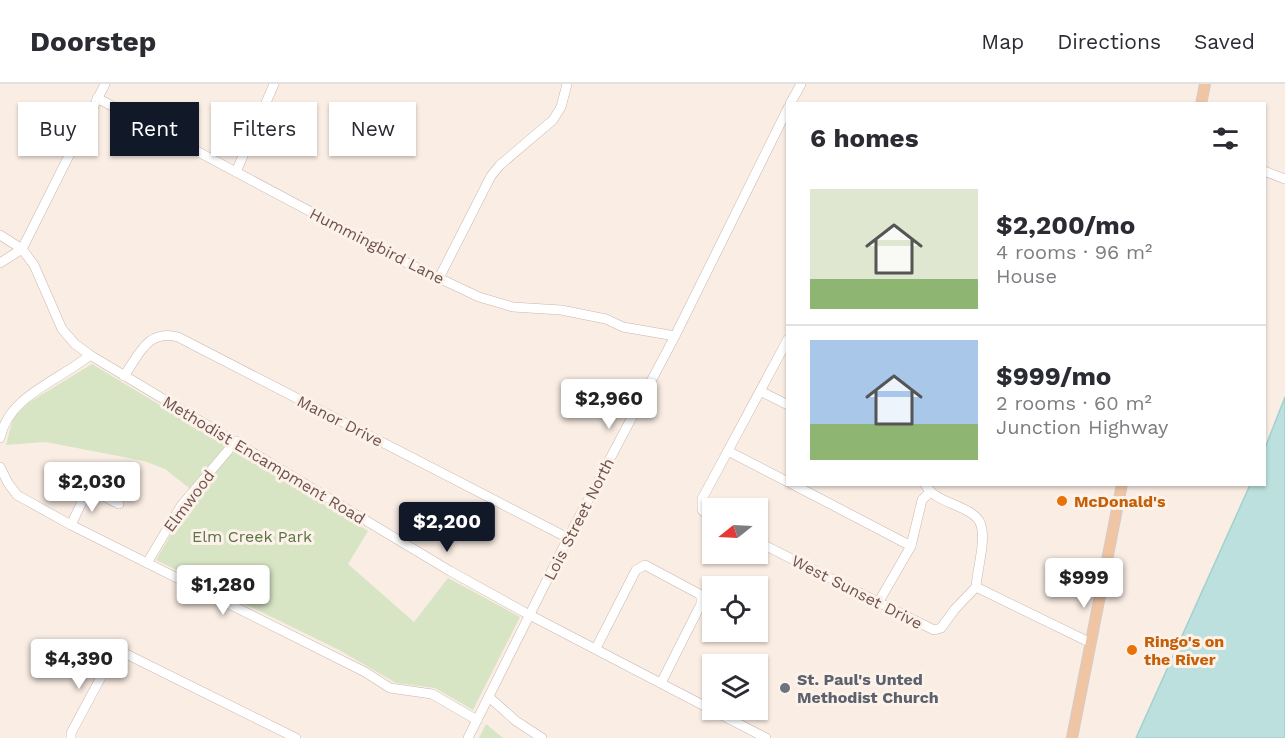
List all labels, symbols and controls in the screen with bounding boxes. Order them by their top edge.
text: Doorstep [30,25,156,58]
text: Map [981,29,1024,54]
text: Directions [1057,29,1161,54]
text: Saved [1194,29,1255,54]
chip: Buy [18,102,98,156]
chip: Rent [110,102,199,156]
chip: Filters [211,102,317,156]
chip: New [329,102,416,156]
icon: filters [1209,122,1242,155]
text: 6 homes [810,123,919,153]
street label: Hummingbird Lane [307,204,447,288]
text: $2,200/mo [996,210,1135,240]
icon: home [858,213,930,285]
text: 4 rooms · 96 m² [996,240,1152,264]
text: House [996,264,1057,288]
text: $999/mo [996,361,1111,391]
icon: home [858,364,930,436]
pin: $2,960 [560,379,658,430]
text: $2,960 [575,386,643,410]
street label: Manor Drive [294,391,386,451]
text: 2 rooms · 60 m² [996,391,1152,415]
street label: Methodist Encampment Road [159,392,369,528]
text: Junction Highway [996,415,1168,439]
street label: Lois Street North [540,455,618,583]
pin: $2,030 [43,462,141,513]
street label: Elmwood [160,466,218,536]
text: $2,030 [58,469,126,493]
place label: McDonald's [1074,492,1166,511]
marker: McDonald's [1055,494,1069,508]
north arrow [702,498,768,564]
map controls [702,498,768,720]
pin: $2,200 [398,502,496,553]
text: $2,200 [413,509,481,533]
park label: Elm Creek Park [192,527,312,546]
street label: West Sunset Drive [789,551,925,633]
pin: $999 [1048,558,1120,609]
pin: $1,280 [174,565,272,616]
text: $999 [1059,565,1109,589]
text: $1,280 [191,572,255,596]
button: locate [702,576,768,642]
place label: Ringo's on the River [1144,632,1224,669]
pin: $4,390 [30,639,128,690]
marker: Ringo's on the River [1125,643,1139,657]
text: $4,390 [45,646,113,670]
button: layers [702,654,768,720]
place label: St. Paul's Unted Methodist Church [797,670,939,707]
marker: St. Paul's Unted Methodist Church [778,681,792,695]

